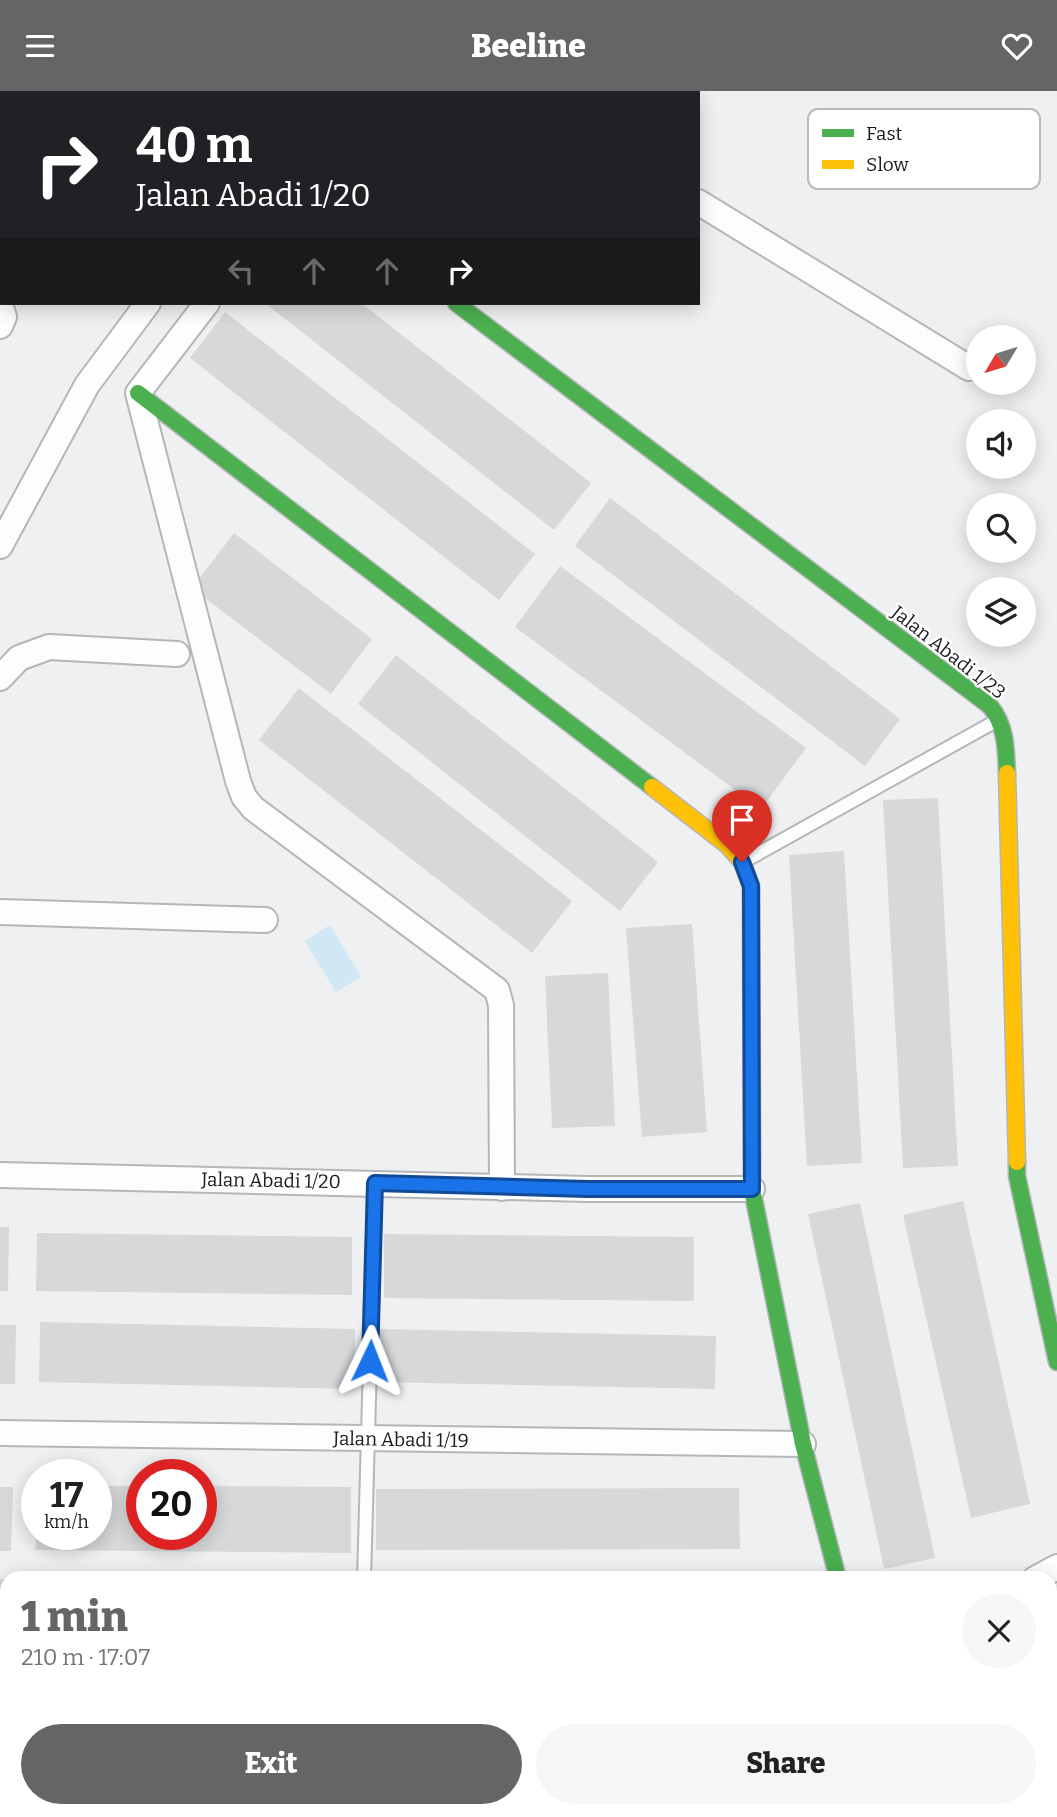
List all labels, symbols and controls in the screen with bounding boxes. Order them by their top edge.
icon: menu [21,27,59,65]
text: Beeline [471,27,586,65]
icon: heart [998,27,1036,65]
legend [808,109,1040,189]
text: 40 m [136,116,253,175]
icon: right [21,119,112,210]
text: Fast [866,122,903,145]
text: Slow [866,153,909,176]
text: Jalan Abadi 1/20 [136,176,371,214]
icon: left [222,252,260,290]
icon: ahead [295,252,333,290]
icon: ahead [368,252,406,290]
icon: right [441,252,479,290]
north arrow [966,325,1036,395]
map controls [966,325,1036,647]
button: sound [966,409,1036,479]
button: search [966,493,1036,563]
button: layers [966,577,1036,647]
street label: Jalan Abadi 1/23 [886,600,1010,704]
pin [712,790,772,862]
icon: arrive [723,801,761,839]
street label: Jalan Abadi 1/20 [200,1168,341,1193]
position arrow [333,1324,407,1398]
street label: Jalan Abadi 1/19 [332,1427,469,1452]
speed limit sign: 20 [126,1459,217,1550]
text: 17 [50,1474,83,1516]
text: km/h [44,1511,89,1533]
text: 1 min [21,1592,128,1642]
button: close [962,1594,1036,1668]
text: 210 m · 17:07 [21,1643,150,1671]
button: Exit [21,1724,522,1804]
button: Share [536,1724,1036,1804]

